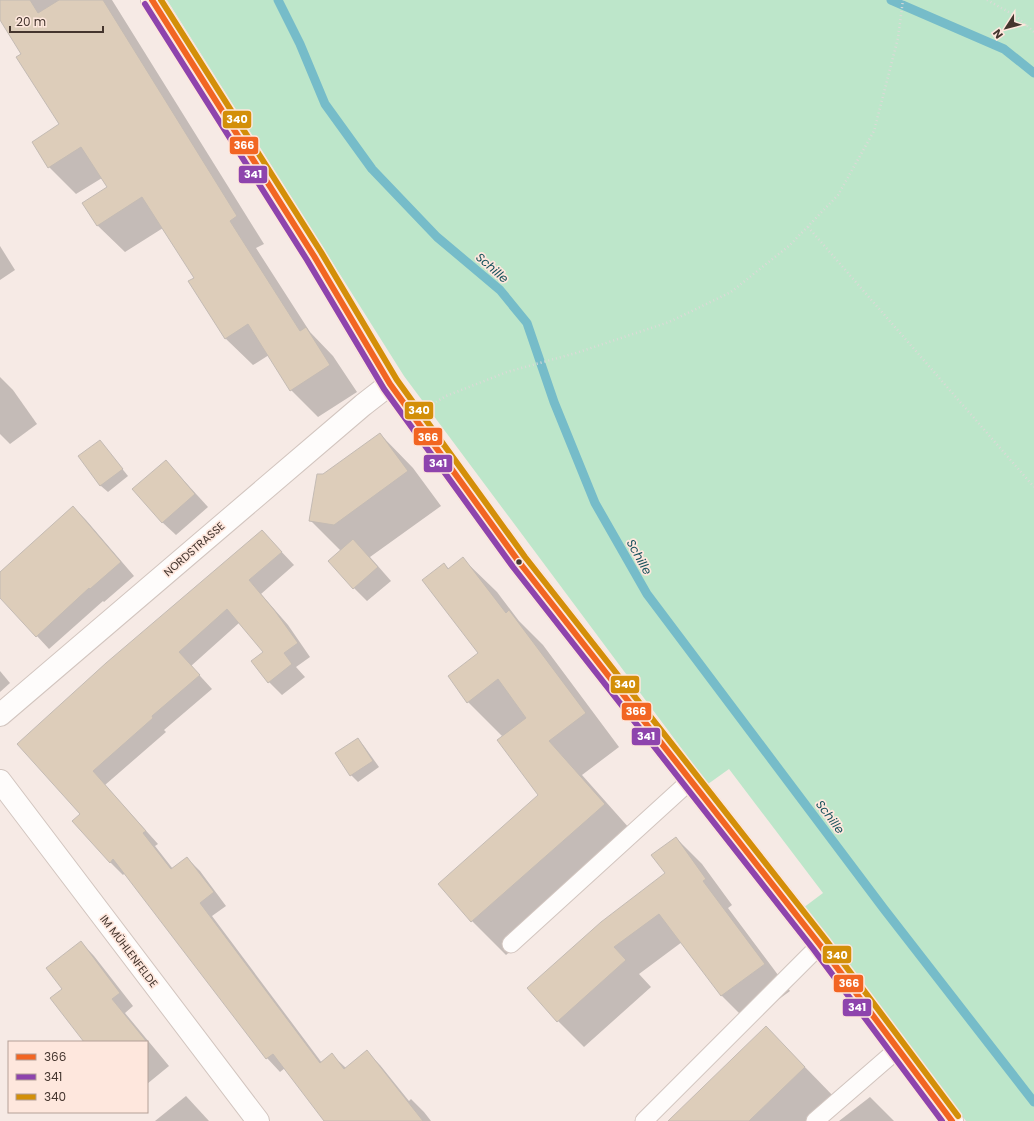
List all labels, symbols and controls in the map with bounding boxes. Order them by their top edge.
scale bar [10,8,103,34]
north arrow [986,8,1026,48]
text: 20 m [16,13,46,30]
text: N [989,26,1007,42]
line badge: 340 [222,110,252,129]
text: 340 [226,111,248,127]
line badge: 366 [229,136,259,155]
text: 366 [234,137,254,153]
line badge: 341 [238,165,268,184]
text: 341 [244,166,262,182]
water label: Schille [472,249,513,287]
line badge: 340 [404,401,434,420]
text: 340 [408,402,430,418]
line badge: 366 [413,427,443,446]
text: 366 [418,429,438,445]
line badge: 341 [423,454,453,473]
text: 341 [429,455,447,471]
street label: NORDSTRASSE [160,518,228,580]
water label: Schille [623,536,656,578]
unlabelled marker [514,557,524,567]
line badge: 340 [610,675,640,694]
text: 340 [614,676,636,692]
line badge: 366 [621,702,652,721]
text: 366 [626,703,646,719]
line badge: 341 [631,727,661,746]
text: 341 [637,728,655,744]
water label: Schille [812,796,849,838]
street label: IM MÜHLENFELDE [96,911,162,991]
line badge: 340 [822,945,852,964]
text: 340 [826,947,848,963]
line badge: 366 [833,974,864,993]
text: 366 [839,975,859,991]
line badge: 341 [842,998,872,1017]
text: 341 [848,999,866,1015]
legend [8,1041,148,1113]
text: 366 [44,1048,66,1065]
text: 341 [44,1068,62,1085]
text: 340 [44,1088,66,1105]

